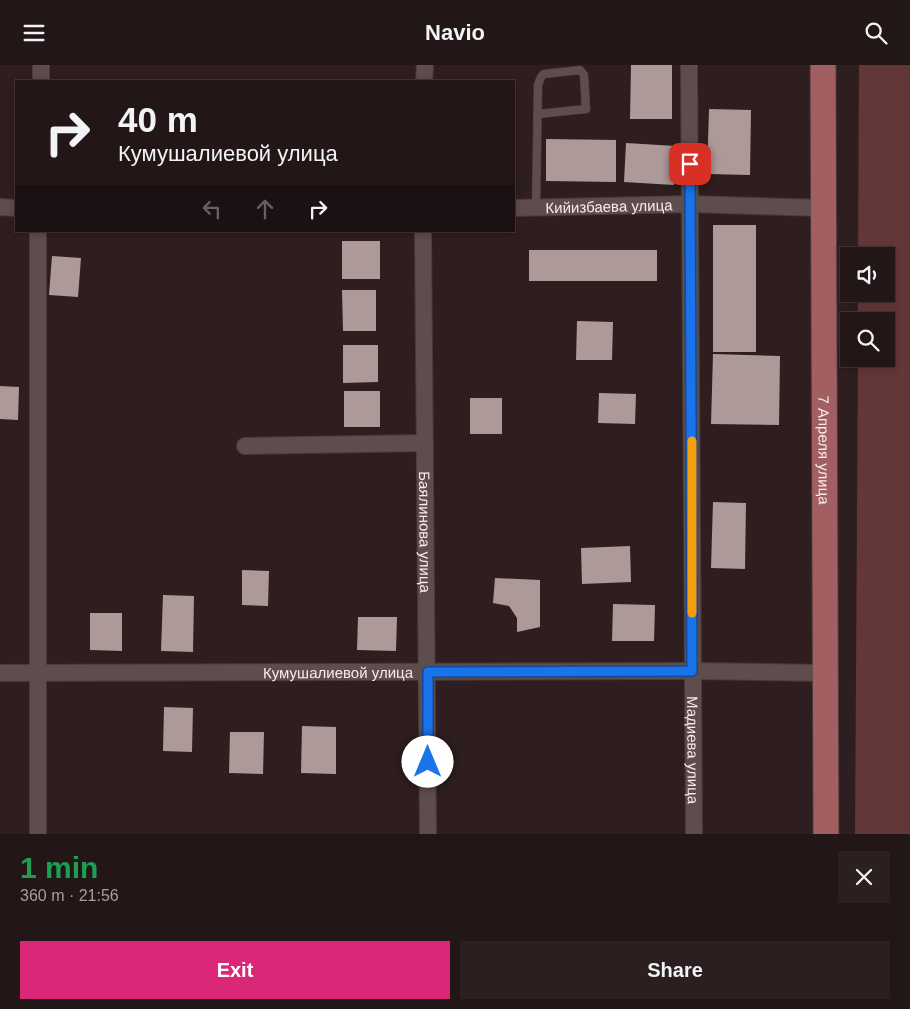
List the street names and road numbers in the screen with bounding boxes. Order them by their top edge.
street label: Кийизбаева улица [545,196,673,216]
street label: 7 Апреля улица [816,395,833,505]
street label: Баялинова улица [416,471,435,594]
street label: Кумушалиевой улица [263,663,414,681]
street label: Мадиева улица [685,696,702,805]

